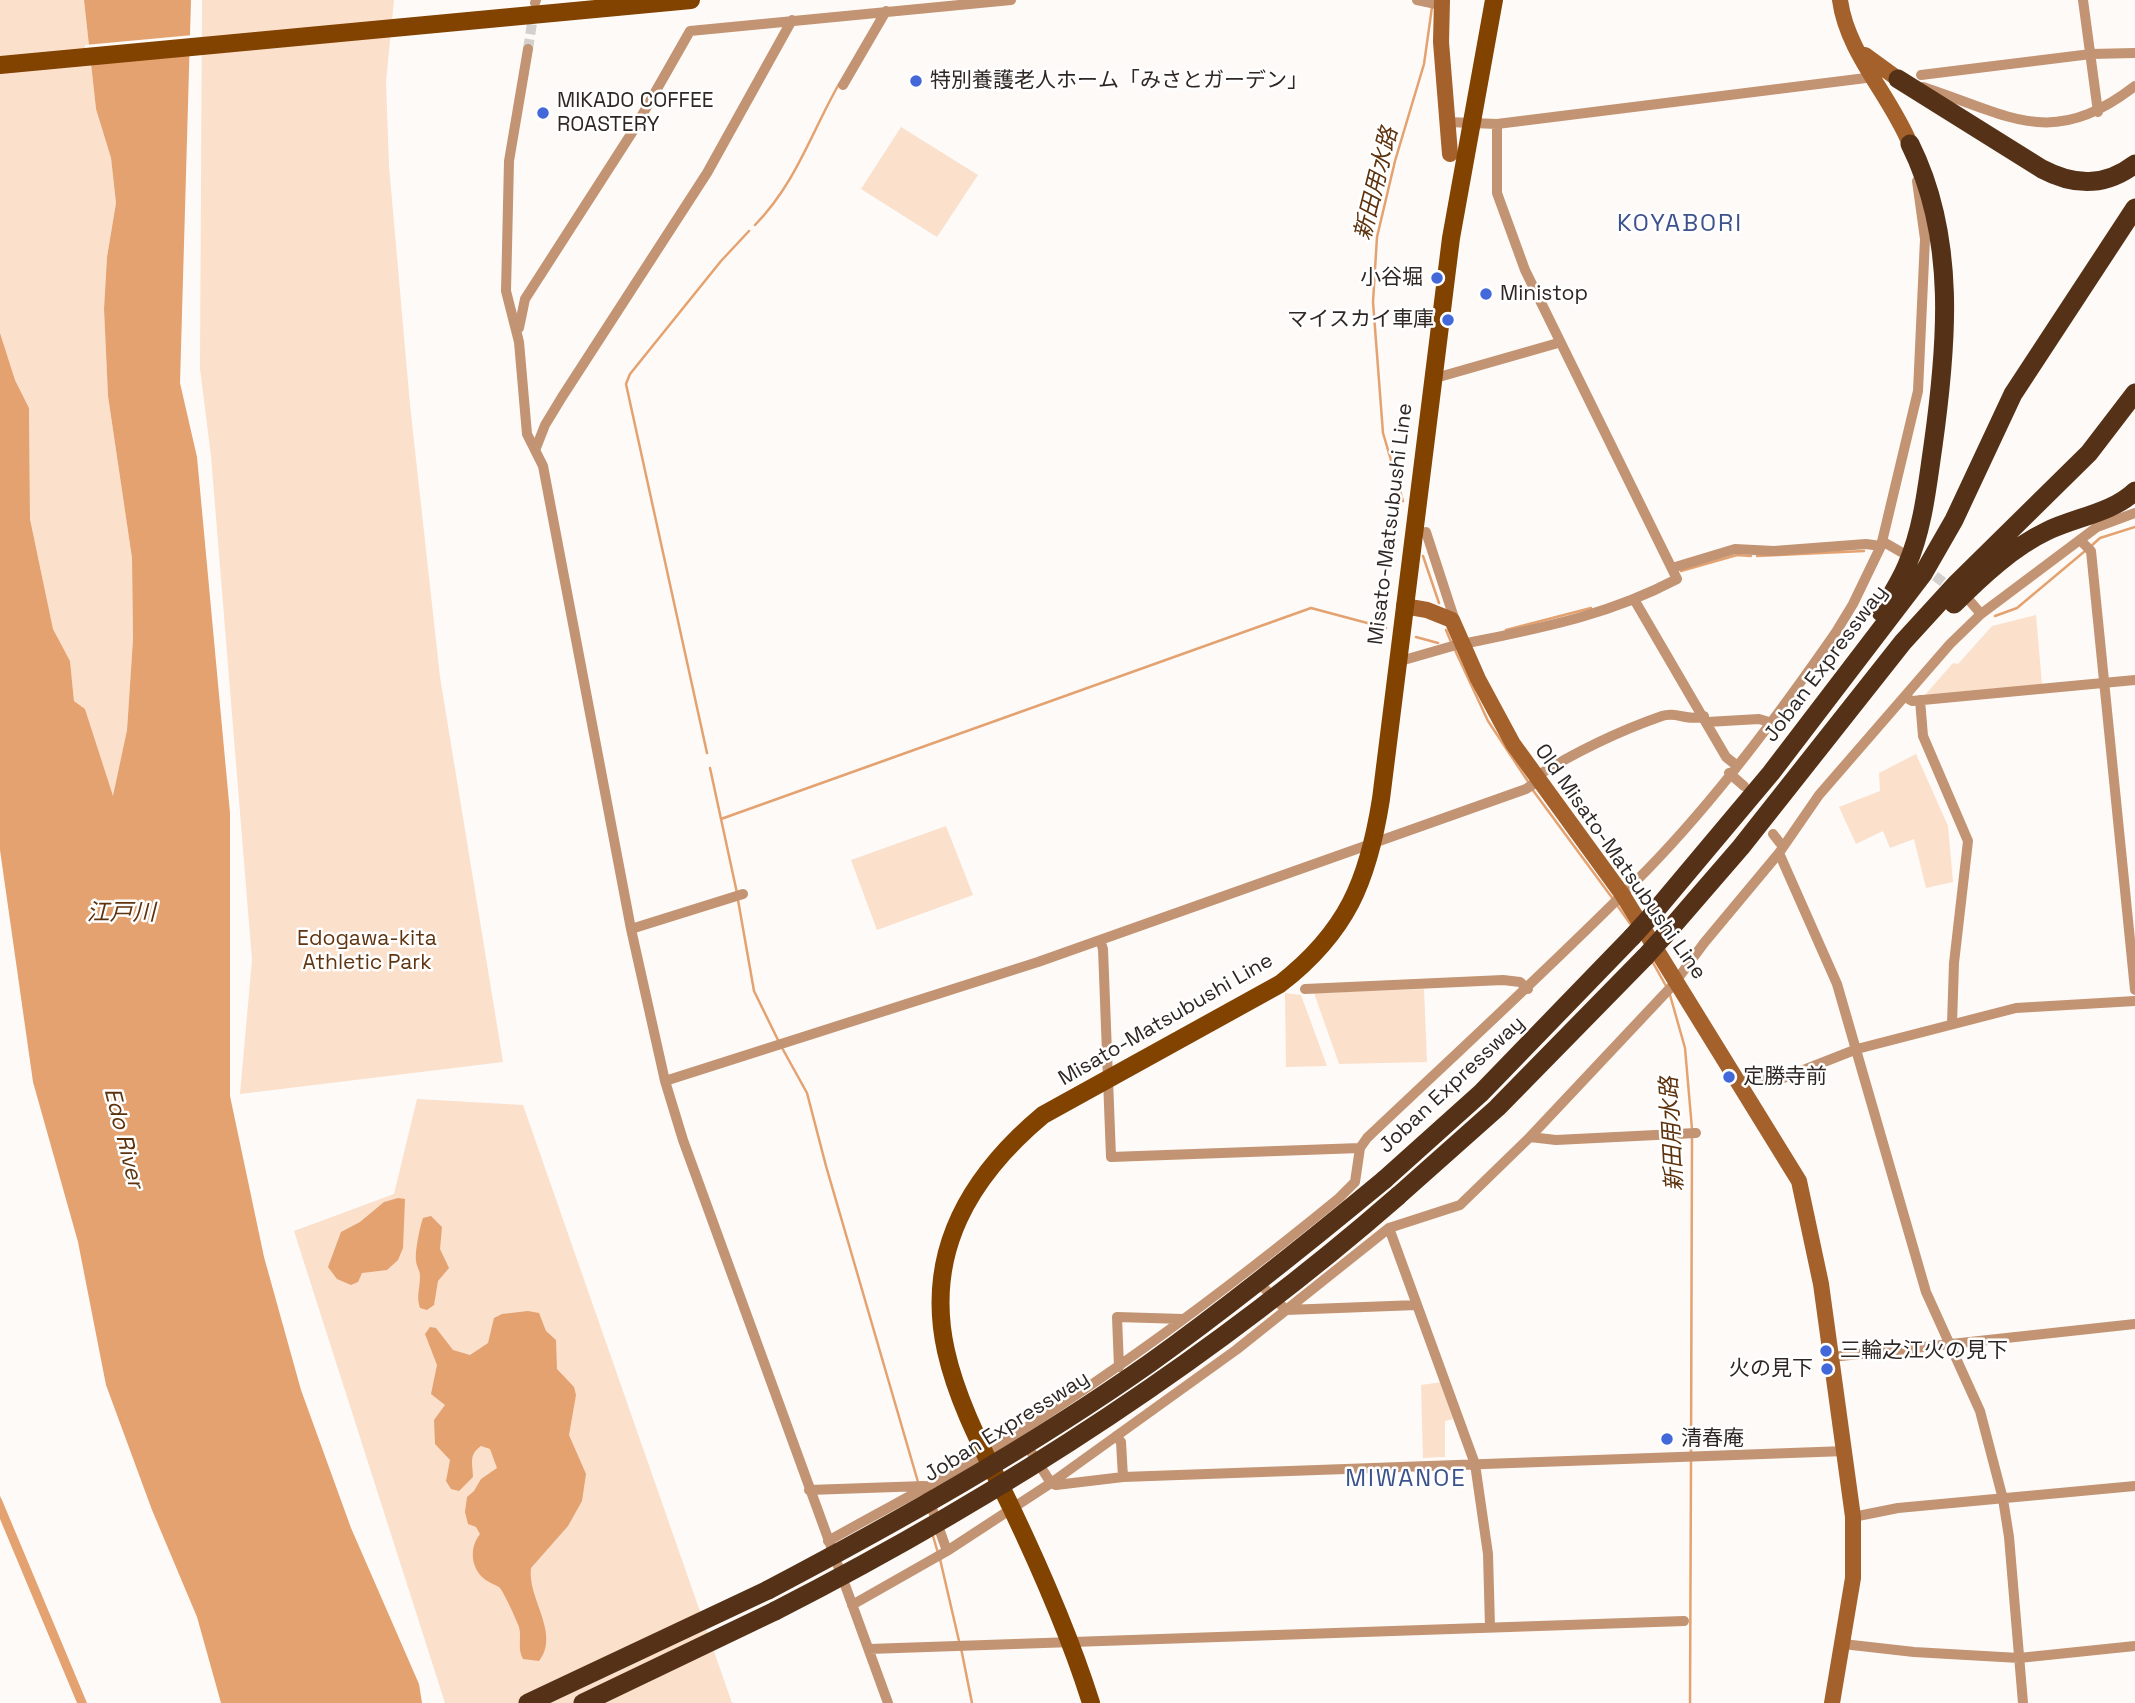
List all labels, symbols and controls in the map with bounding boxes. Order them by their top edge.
place label: 特別養護老人ホーム「みさとガーデン」 [930,68,1308,94]
marker: 特別養護老人ホーム「みさとガーデン」 [908,73,924,89]
place label: MIKADO COFFEE ROASTERY [557,88,714,138]
marker: MIKADO COFFEE ROASTERY [535,105,551,121]
water label: 新田用水路 [1350,125,1404,243]
district label: KOYABORI [1618,210,1742,238]
place label: 小谷堀 [1360,265,1423,291]
marker: 小谷堀 [1429,270,1445,286]
place label: Ministop [1500,281,1588,307]
marker: Ministop [1478,286,1494,302]
place label: マイスカイ車庫 [1287,307,1434,333]
marker: マイスカイ車庫 [1440,312,1456,328]
street label: Misato-Matsubushi Line [1364,402,1418,646]
street label: Joban Expressway [1759,581,1893,747]
street label: Old Misato-Matsubushi Line [1529,739,1711,985]
water label: 江戸川 [87,900,155,928]
park label: Edogawa-kita Athletic Park [297,926,437,976]
street label: Misato-Matsubushi Line [1054,948,1278,1092]
street label: Joban Expressway [1374,1011,1530,1159]
place label: 定勝寺前 [1743,1064,1827,1090]
marker: 定勝寺前 [1721,1069,1737,1085]
water label: 新田用水路 [1656,1076,1690,1192]
water label: Edo River [97,1085,149,1191]
place label: 三輪之江火の見下 [1840,1338,2008,1364]
marker: 三輪之江火の見下 [1818,1343,1834,1359]
place label: 火の見下 [1729,1356,1813,1382]
marker: 火の見下 [1819,1361,1835,1377]
street label: Joban Expressway [920,1366,1094,1488]
place label: 清春庵 [1681,1426,1744,1452]
marker: 清春庵 [1659,1431,1675,1447]
district label: MIWANOE [1346,1465,1466,1493]

